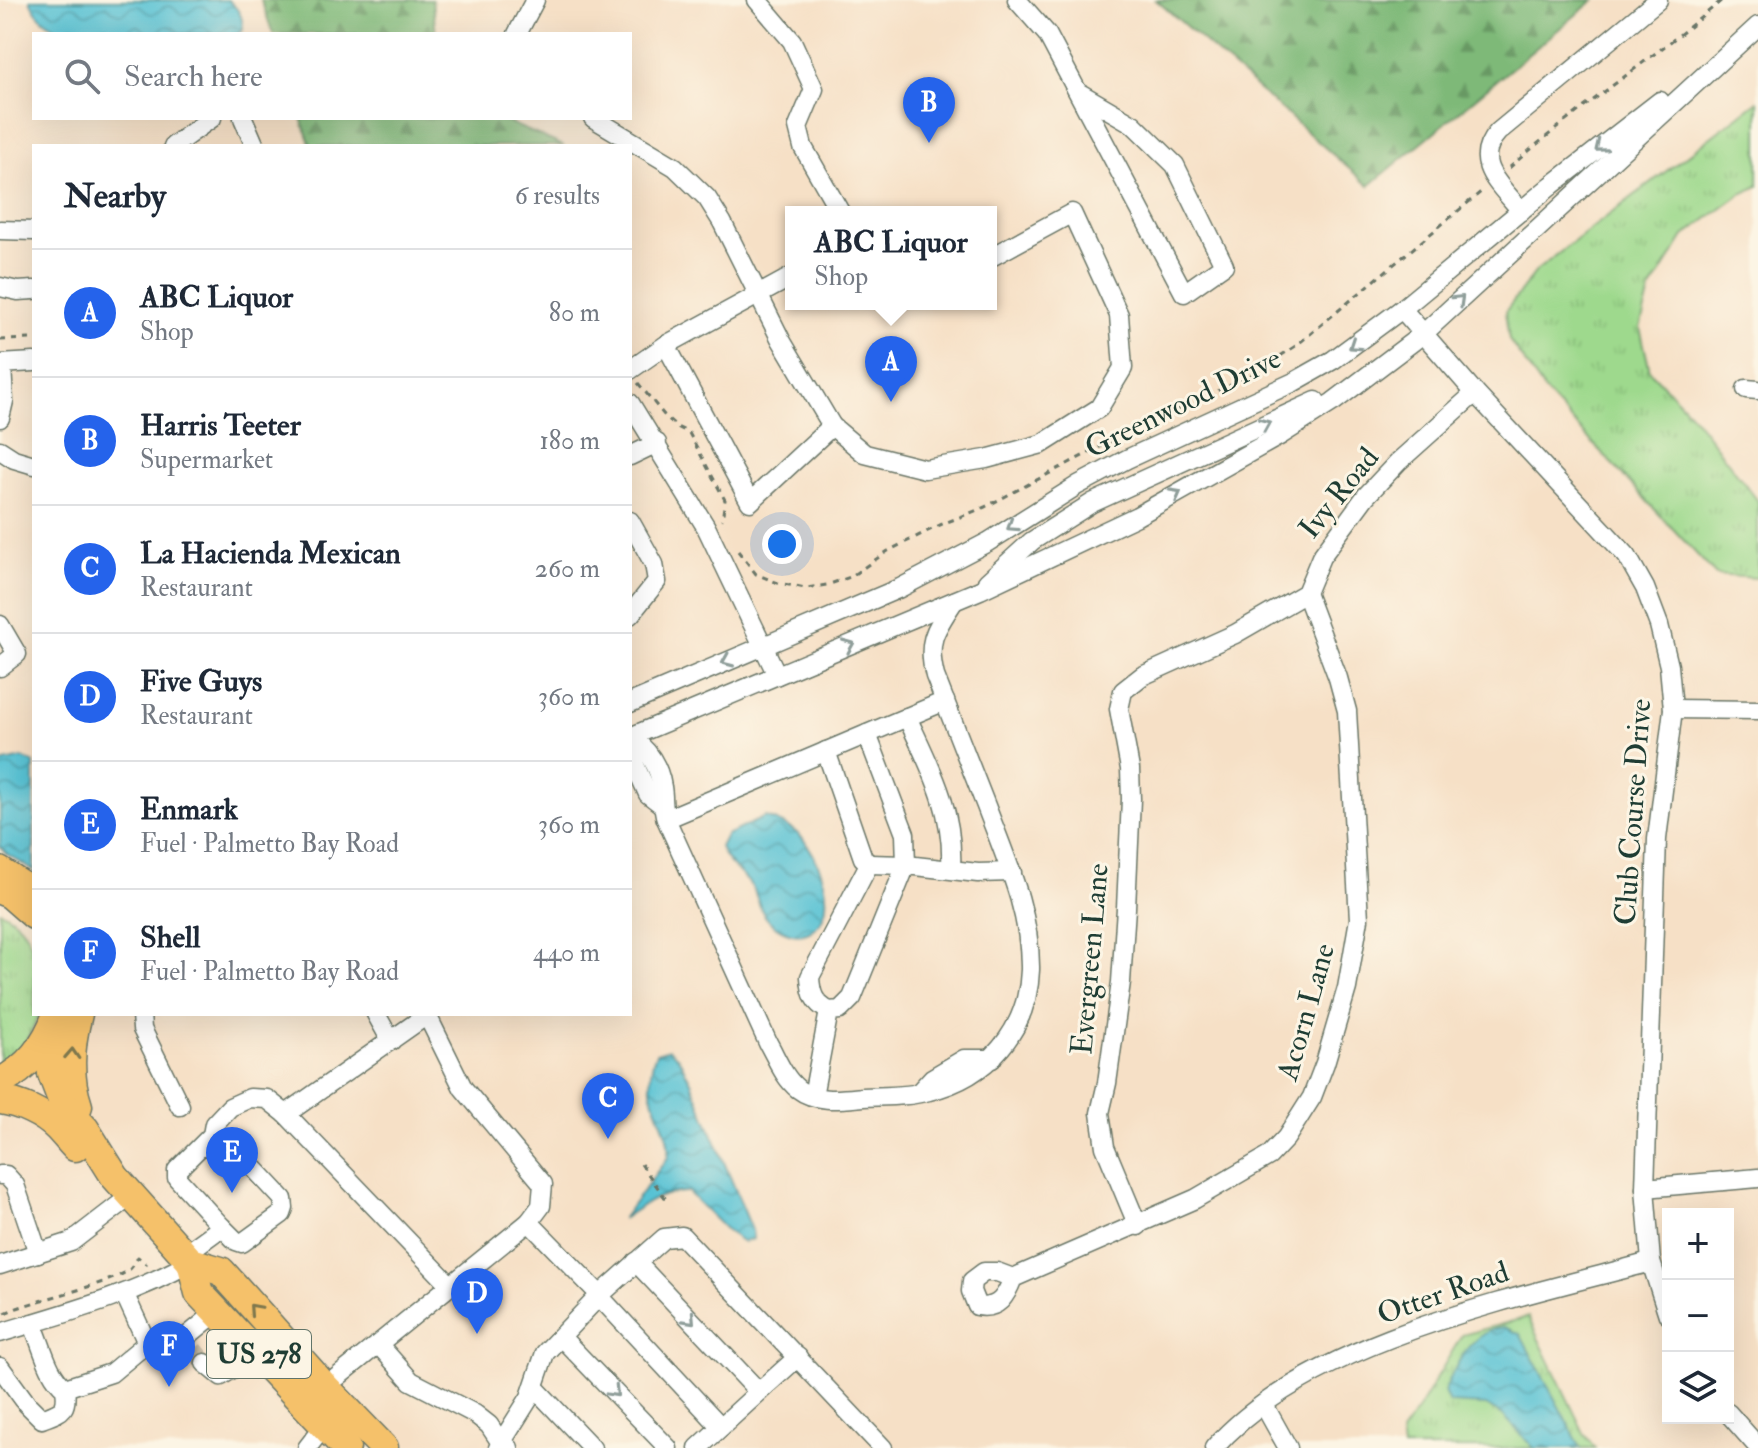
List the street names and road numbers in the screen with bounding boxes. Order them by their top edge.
street label: Greenwood Drive [1079,340,1287,466]
street label: Ivy Road [1291,440,1387,546]
street label: Club Course Drive [1607,698,1659,926]
street label: Evergreen Lane [1063,862,1117,1056]
street label: Acorn Lane [1269,939,1343,1086]
street label: Otter Road [1372,1253,1514,1333]
road number: US 278 [207,1330,311,1378]

